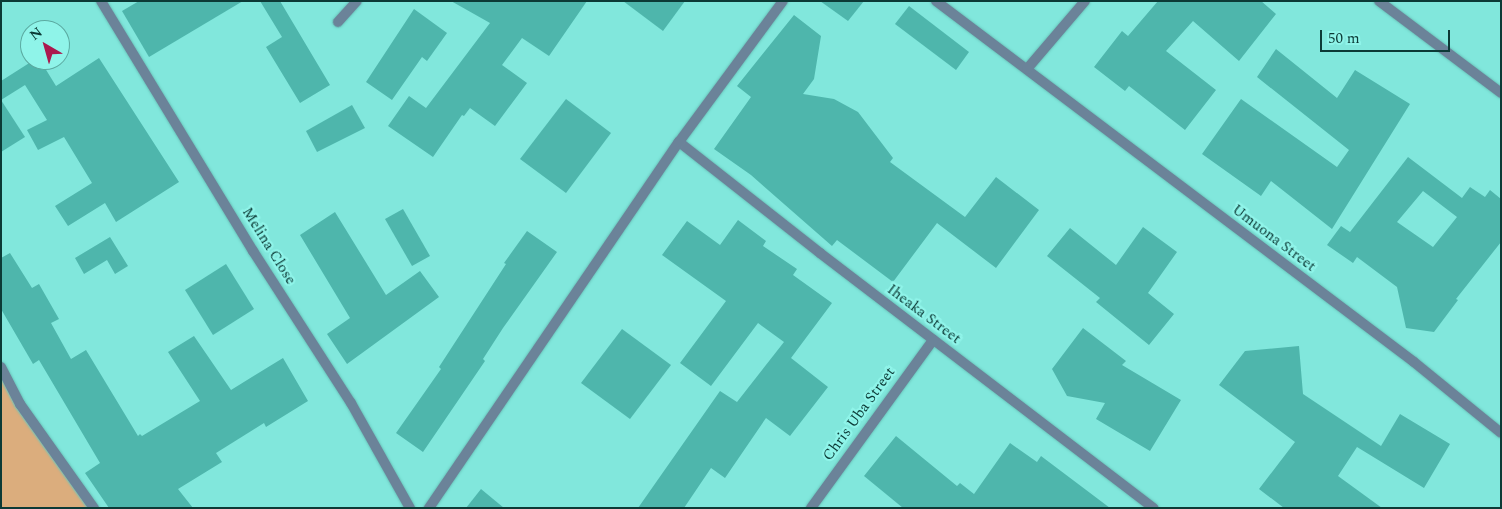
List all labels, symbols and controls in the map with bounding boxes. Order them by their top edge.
north arrow [20,20,70,70]
scale bar [1322,20,1452,52]
text: N [25,22,47,45]
text: 50 m [1328,27,1360,50]
street label: Umuona Street [1229,201,1319,275]
street label: Melina Close [238,204,300,288]
street label: Iheaka Street [884,280,964,348]
street label: Chris Uba Street [819,364,899,464]

